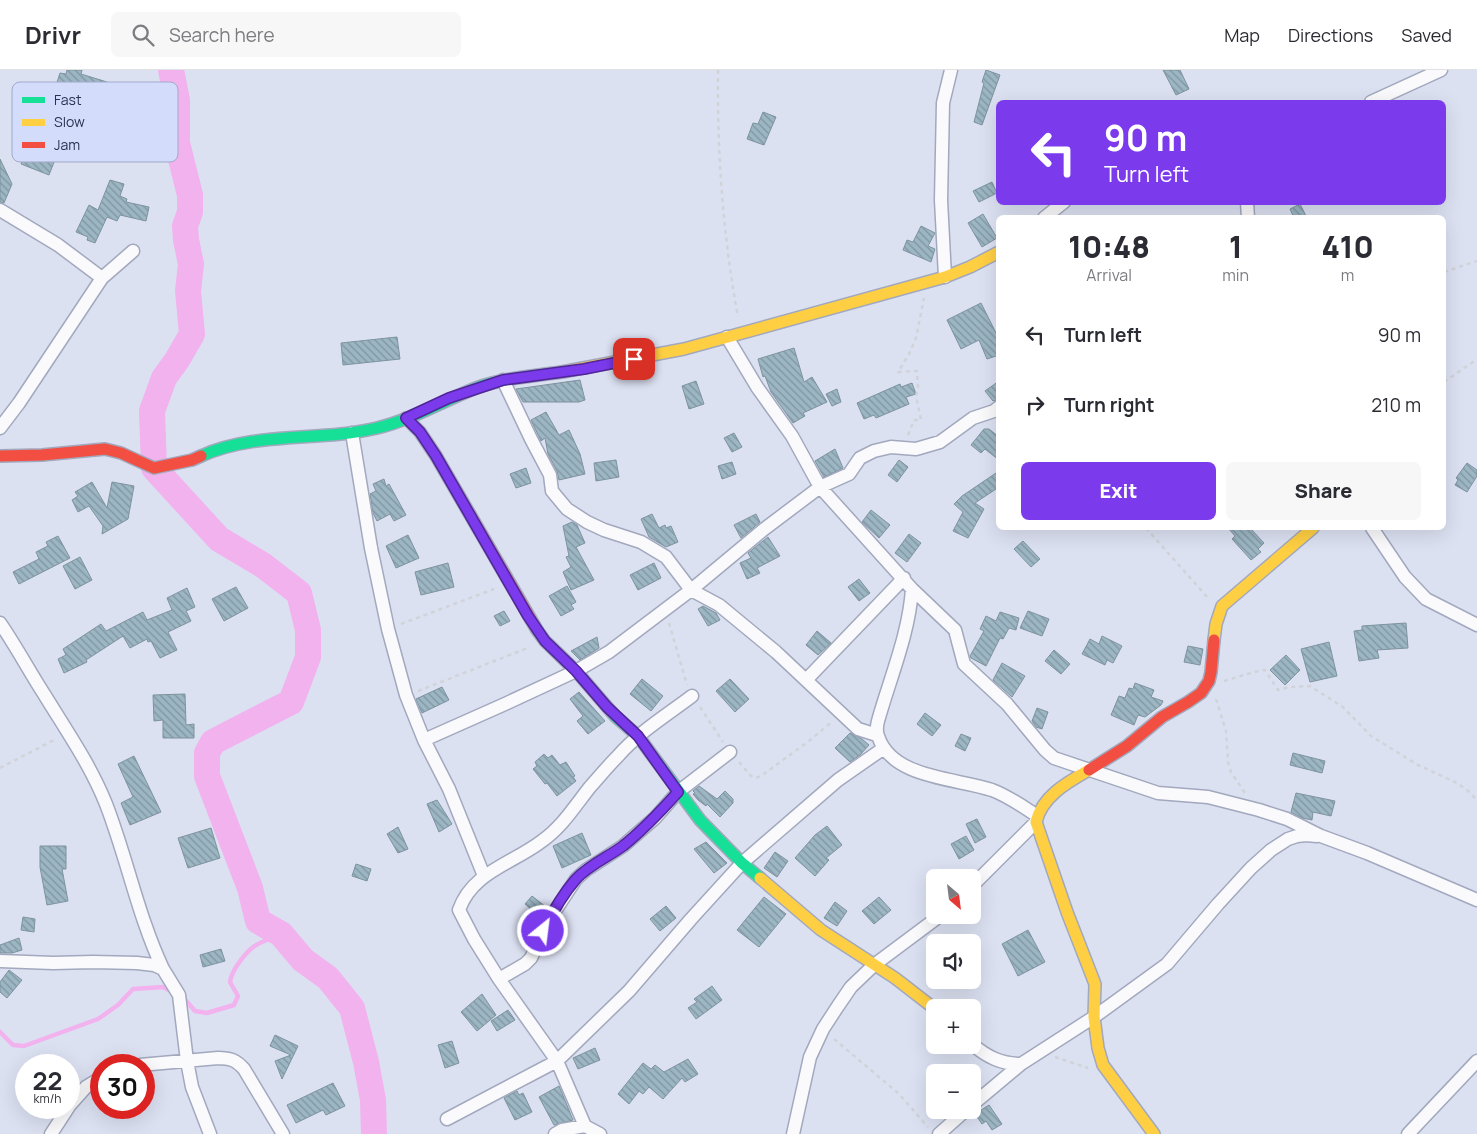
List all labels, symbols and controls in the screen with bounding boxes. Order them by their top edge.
search box [111,12,461,57]
text: Drivr [25,18,81,51]
icon: search [129,21,157,49]
text: Search here [169,22,275,48]
text: Map [1224,23,1260,47]
text: Directions [1288,23,1373,47]
text: Saved [1401,23,1452,47]
legend [12,82,178,162]
text: Fast [54,90,82,109]
text: Slow [54,112,85,131]
text: 90 m [1104,114,1187,162]
icon: left [1021,120,1086,185]
text: Jam [54,135,80,154]
text: Turn left [1104,159,1189,189]
text: 10:48 [1068,226,1150,267]
text: 1 [1229,226,1243,267]
text: 410 [1321,226,1374,267]
text: Arrival [1086,264,1132,286]
text: min [1222,264,1249,286]
text: m [1341,264,1354,286]
icon: left [1021,321,1049,349]
text: Turn left [1064,322,1142,348]
text: 90 m [1378,322,1421,348]
pin [613,338,655,380]
icon: arrive [620,345,648,373]
icon: right [1021,391,1049,419]
text: Turn right [1064,392,1154,418]
text: 210 m [1371,392,1421,418]
button: Exit [1021,462,1216,520]
button: Share [1226,462,1421,520]
north arrow [926,869,981,924]
map controls [926,869,981,1119]
position arrow [516,904,568,956]
button: sound [926,934,981,989]
button: + [926,999,981,1054]
speed limit sign: 30 [90,1054,155,1119]
text: 22 [33,1063,62,1098]
button: − [926,1064,981,1119]
text: km/h [34,1090,61,1107]

